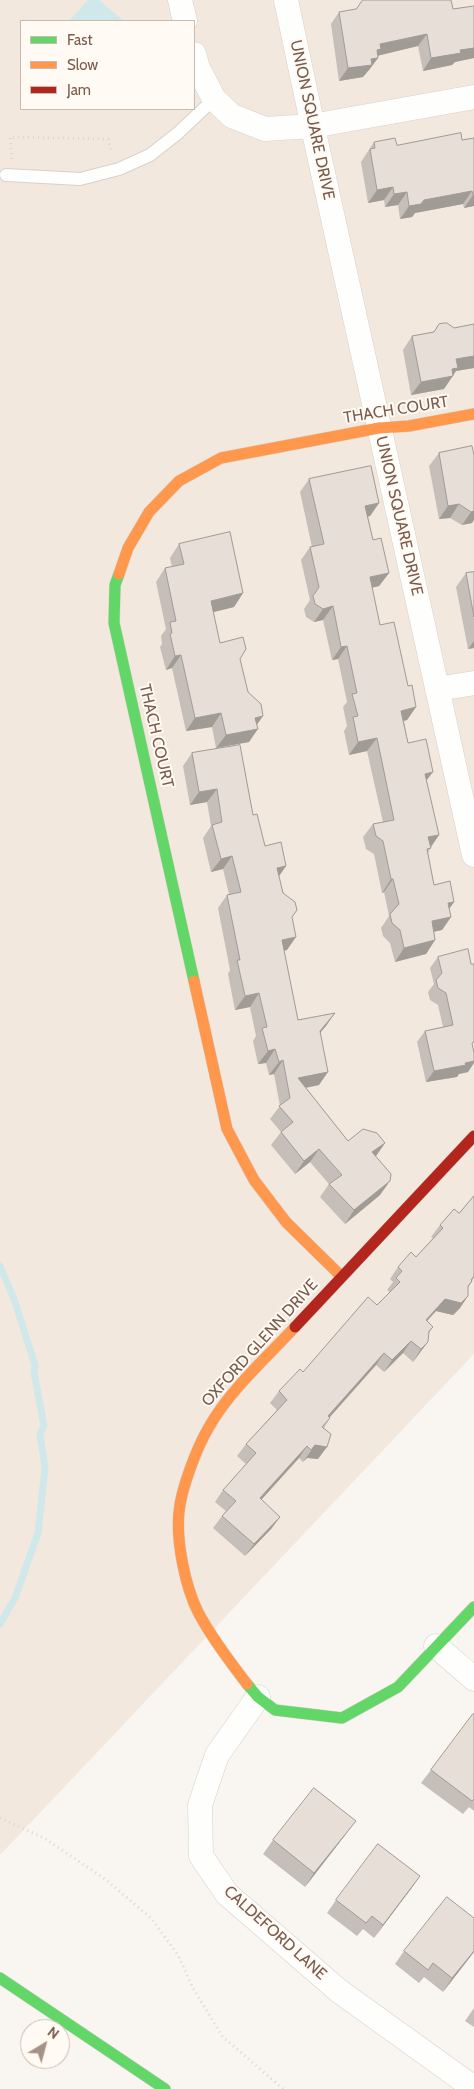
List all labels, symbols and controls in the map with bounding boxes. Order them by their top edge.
legend [20,20,195,110]
text: Fast [67,31,92,49]
street label: UNION SQUARE DRIVE [286,38,338,202]
text: Slow [67,56,98,74]
text: Jam [67,81,91,99]
street label: THACH COURT [342,392,450,428]
street label: UNION SQUARE DRIVE [371,434,427,598]
street label: THACH COURT [135,682,177,790]
street label: OXFORD GLENN DRIVE [198,1275,322,1411]
street label: CALDEFORD LANE [220,1882,330,1984]
north arrow [20,2019,70,2069]
text: N [44,2023,63,2043]

